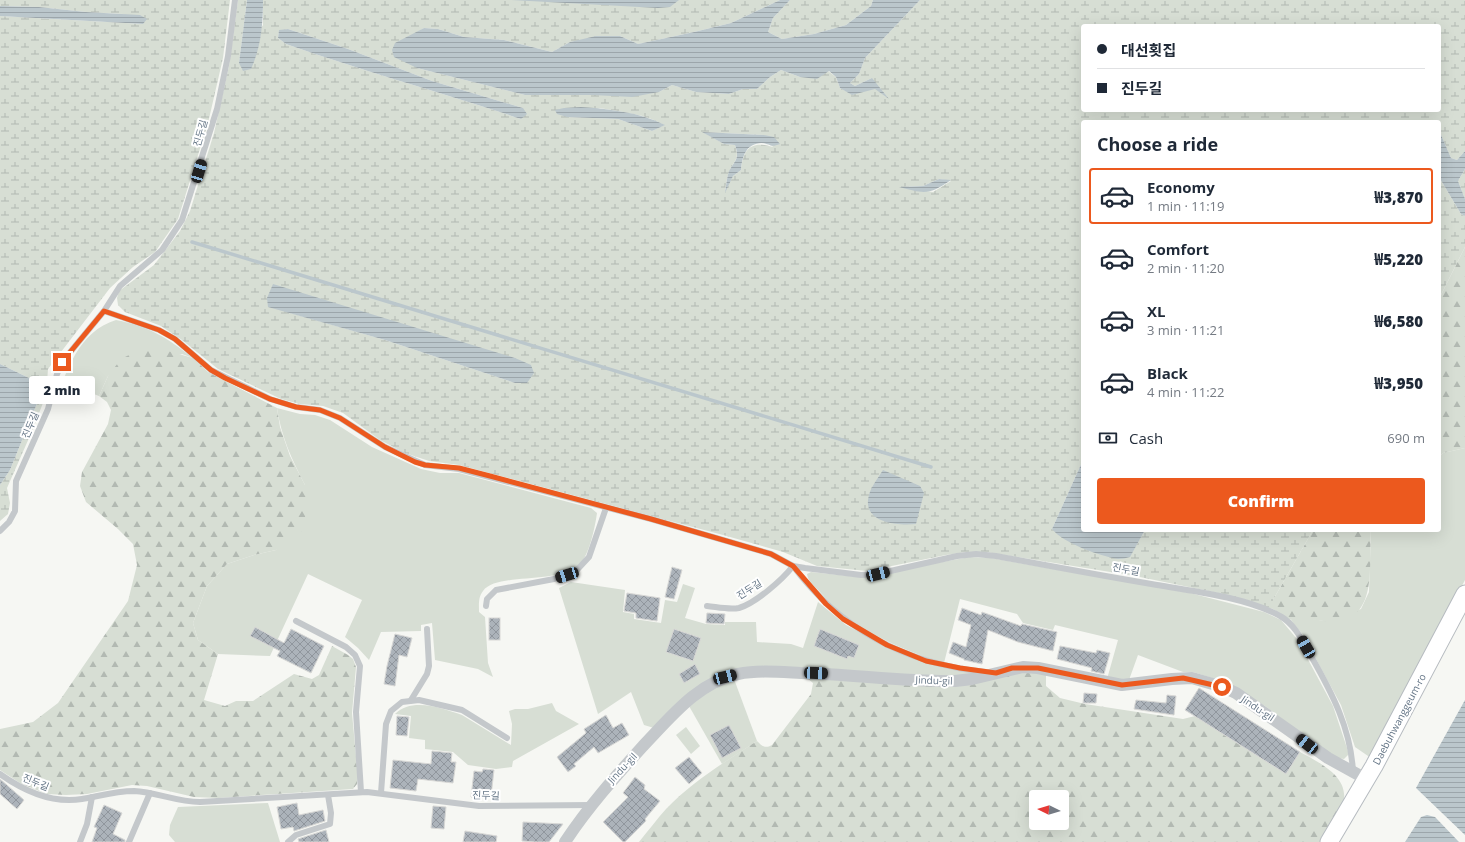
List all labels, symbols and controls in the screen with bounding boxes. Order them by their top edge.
text: 대선횟집 [1121,40,1176,60]
text: 진두길 [1121,78,1162,98]
street label: 진두길 [189,118,211,148]
text: Choose a ride [1097,132,1218,156]
car [190,158,208,184]
text: Economy [1147,177,1215,197]
icon: car [1099,178,1135,214]
text: ₩3,870 [1374,187,1423,207]
text: 1 min · 11:19 [1147,197,1224,215]
text: Comfort [1147,239,1209,259]
icon: car [1099,240,1135,276]
text: ₩5,220 [1374,249,1423,269]
text: 2 min · 11:20 [1147,259,1224,277]
text: XL [1147,301,1165,321]
icon: car [1099,302,1135,338]
text: ₩6,580 [1374,311,1423,331]
text: 3 min · 11:21 [1147,321,1224,339]
route end [53,353,71,371]
text: Black [1147,363,1188,383]
icon: car [1099,364,1135,400]
text: ₩3,950 [1374,373,1423,393]
callout: 2 min [29,376,95,404]
text: 2 min [44,381,80,399]
text: 4 min · 11:22 [1147,383,1224,401]
street label: 진두길 [18,410,42,440]
icon: cash [1097,427,1119,449]
text: Cash [1129,428,1163,448]
text: 690 m [1387,429,1425,447]
button: Confirm [1097,478,1425,524]
street label: 진두길 [1111,559,1141,579]
car [865,565,891,583]
car [554,566,580,584]
street label: 진두길 [734,576,764,602]
car [1295,634,1317,660]
car [804,667,828,679]
car [712,668,738,686]
street label: Daebuhwanggeum-ro [1369,671,1429,767]
street label: Jindu-gil [914,672,953,688]
route start [1213,678,1231,696]
street label: Jindu-gil [1238,691,1277,724]
car [1294,732,1320,756]
street label: Jindu-gil [603,750,640,787]
street label: 진두길 [21,770,51,794]
street label: 진두길 [472,788,500,802]
north arrow [1029,790,1069,830]
map controls [1029,790,1069,830]

